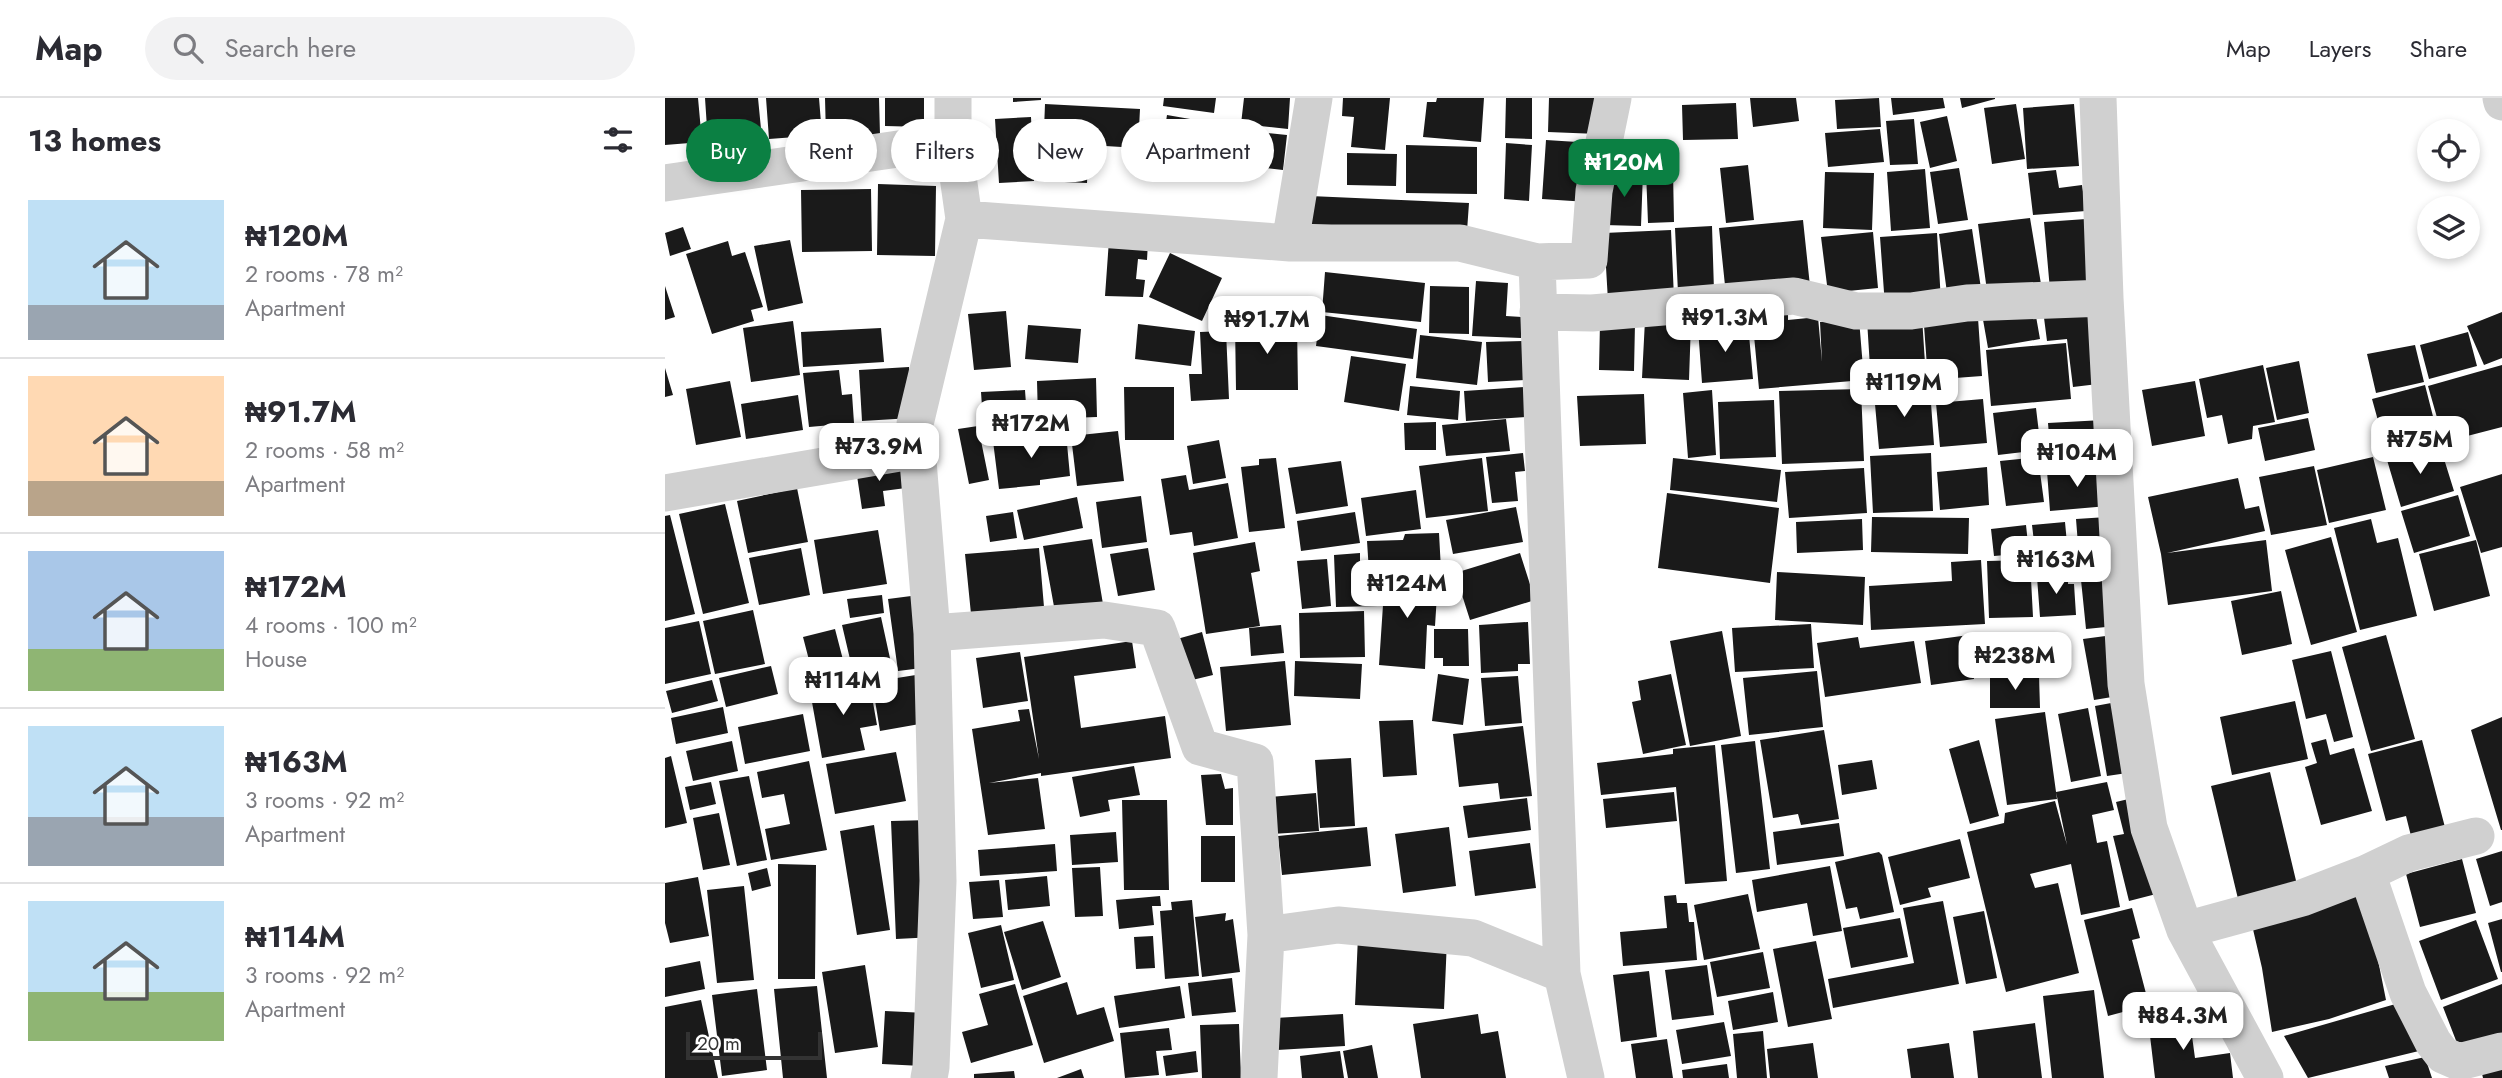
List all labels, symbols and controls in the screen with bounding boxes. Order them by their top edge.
search box [145,17,635,80]
text: Map [35,25,103,72]
icon: search [169,29,207,67]
text: Search here [225,29,356,67]
text: Map [2226,31,2271,66]
text: Layers [2309,31,2371,66]
text: Share [2409,31,2467,66]
text: 13 homes [28,119,161,162]
chip: Buy [686,119,771,182]
chip: Rent [785,119,877,182]
chip: Filters [891,119,999,182]
chip: New [1013,119,1107,182]
chip: Apartment [1121,119,1274,182]
map controls [2417,119,2480,259]
button: locate [2417,119,2480,182]
icon: filters [599,121,637,159]
pin: ₦120M [1575,140,1673,199]
text: ₦120M [1584,145,1664,179]
button: layers [2417,196,2480,259]
text: ₦120M [245,214,348,257]
icon: home [84,228,168,312]
text: 2 rooms · 78 m² [245,257,403,291]
text: Apartment [245,291,345,325]
pin: ₦91.3M [1668,294,1782,354]
pin: ₦91.7M [1210,296,1324,356]
text: ₦91.3M [1682,300,1768,334]
text: ₦91.7M [1224,302,1310,336]
pin: ₦119M [1855,360,1953,419]
text: ₦119M [1866,365,1942,399]
text: ₦91.7M [245,390,357,433]
pin: ₦172M [982,400,1080,460]
icon: home [84,404,168,488]
text: ₦172M [992,406,1070,440]
pin: ₦75M [2379,416,2461,476]
text: ₦75M [2387,422,2453,456]
pin: ₦73.9M [822,424,936,483]
text: ₦73.9M [835,429,923,463]
pin: ₦104M [2028,430,2126,489]
text: 2 rooms · 58 m² [245,433,404,467]
text: ₦104M [2037,435,2117,469]
text: Apartment [245,467,345,501]
pin: ₦163M [2007,536,2105,596]
text: ₦163M [2017,542,2095,576]
pin: ₦124M [1358,560,1456,620]
text: ₦172M [245,565,346,608]
text: ₦124M [1367,566,1447,600]
icon: home [84,579,168,663]
text: 4 rooms · 100 m² [245,608,417,642]
pin: ₦238M [1966,632,2064,692]
text: ₦238M [1975,638,2055,672]
text: House [245,642,307,676]
pin: ₦114M [794,658,892,717]
text: ₦114M [805,663,881,697]
text: ₦163M [245,740,347,783]
icon: home [84,754,168,838]
text: 3 rooms · 92 m² [245,783,404,817]
text: Apartment [245,817,345,851]
text: ₦114M [245,915,345,958]
icon: home [84,929,168,1013]
text: 3 rooms · 92 m² [245,958,404,992]
text: Apartment [245,992,345,1026]
pin: ₦84.3M [2126,992,2240,1052]
text: ₦84.3M [2138,998,2228,1032]
scale bar [686,1029,823,1061]
text: 20 m [697,1030,740,1057]

